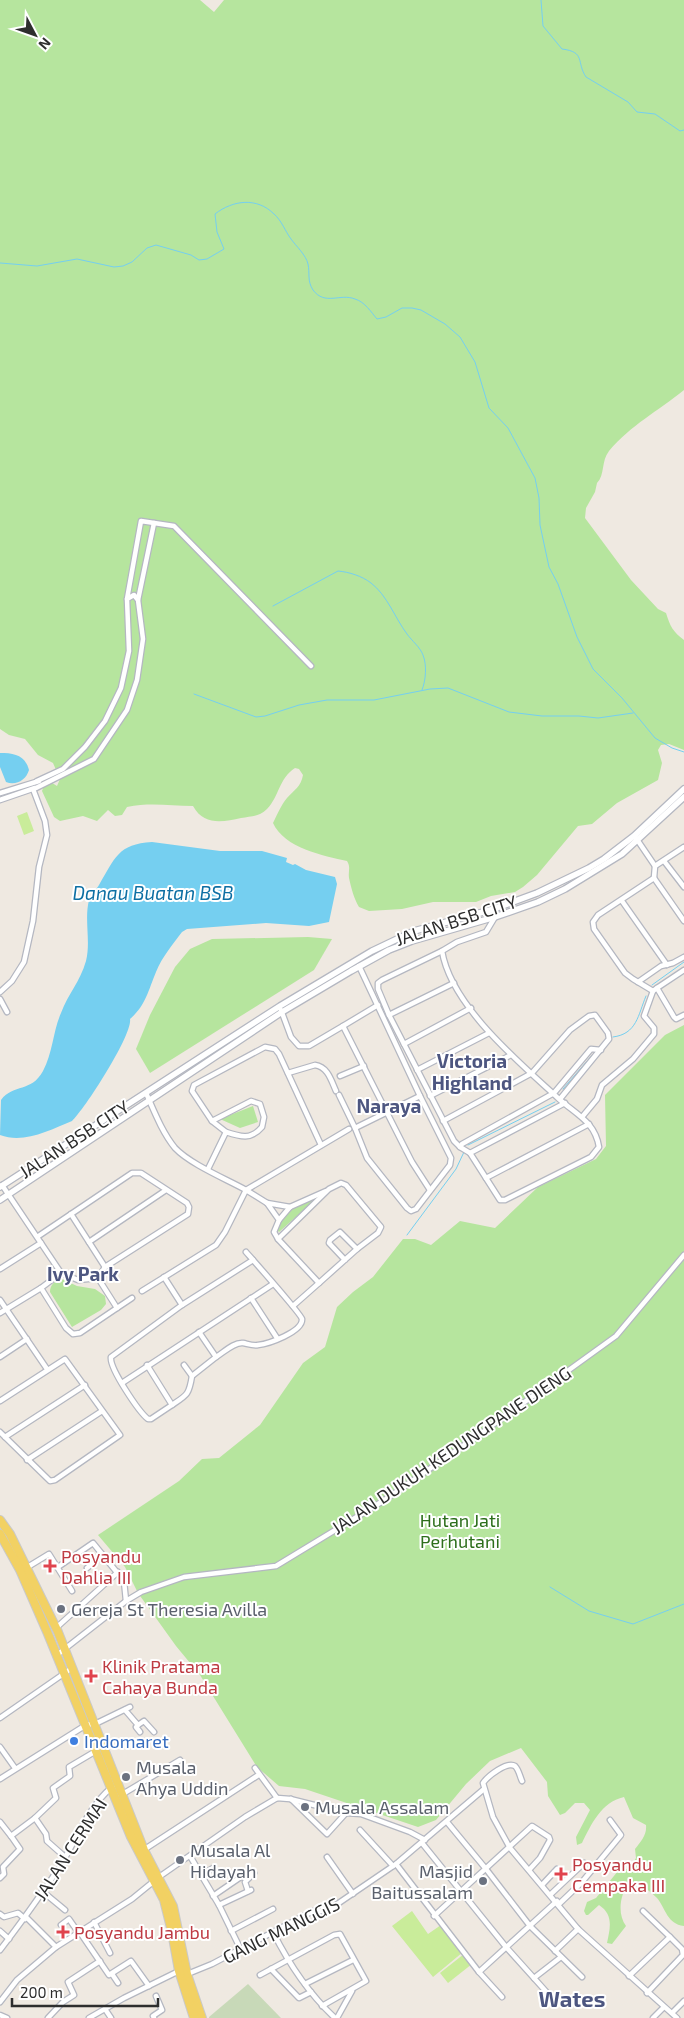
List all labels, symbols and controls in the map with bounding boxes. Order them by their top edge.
north arrow [10,10,60,60]
text: N [35,34,55,53]
water label: Danau Buatan BSB [72,881,234,904]
street label: JALAN BSB CITY [392,890,520,950]
district label: Victoria Highland [432,1049,512,1094]
district label: Naraya [357,1094,421,1118]
street label: JALAN BSB CITY [15,1095,134,1183]
district label: Ivy Park [47,1262,119,1286]
street label: JALAN DUKUH KEDUNGPANE DIENG [327,1361,575,1539]
park label: Hutan Jati Perhutani [420,1509,500,1552]
place label: Posyandu Dahlia III [61,1545,141,1588]
marker: Posyandu Dahlia III [43,1559,57,1573]
place label: Gereja St Theresia Avilla [71,1598,267,1620]
marker: Gereja St Theresia Avilla [55,1603,67,1615]
place label: Klinik Pratama Cahaya Bunda [102,1655,220,1698]
marker: Klinik Pratama Cahaya Bunda [84,1669,98,1683]
place label: Indomaret [84,1730,169,1752]
marker: Indomaret [68,1735,80,1747]
place label: Musala Ahya Uddin [136,1756,229,1799]
marker: Musala Ahya Uddin [120,1771,132,1783]
street label: JALAN CERMAI [29,1794,111,1904]
place label: Musala Assalam [315,1796,449,1818]
marker: Musala Assalam [299,1801,311,1813]
place label: Musala Al Hidayah [190,1839,271,1882]
place label: Posyandu Cempaka III [572,1853,665,1896]
marker: Musala Al Hidayah [174,1854,186,1866]
place label: Masjid Baitussalam [371,1860,473,1903]
marker: Posyandu Cempaka III [554,1867,568,1881]
marker: Masjid Baitussalam [477,1875,489,1887]
street label: GANG MANGGIS [219,1892,343,1968]
place label: Posyandu Jambu [74,1921,210,1943]
marker: Posyandu Jambu [56,1925,70,1939]
scale bar [12,1976,159,2008]
text: 200 m [20,1983,63,2001]
district label: Wates [539,1985,605,2011]

